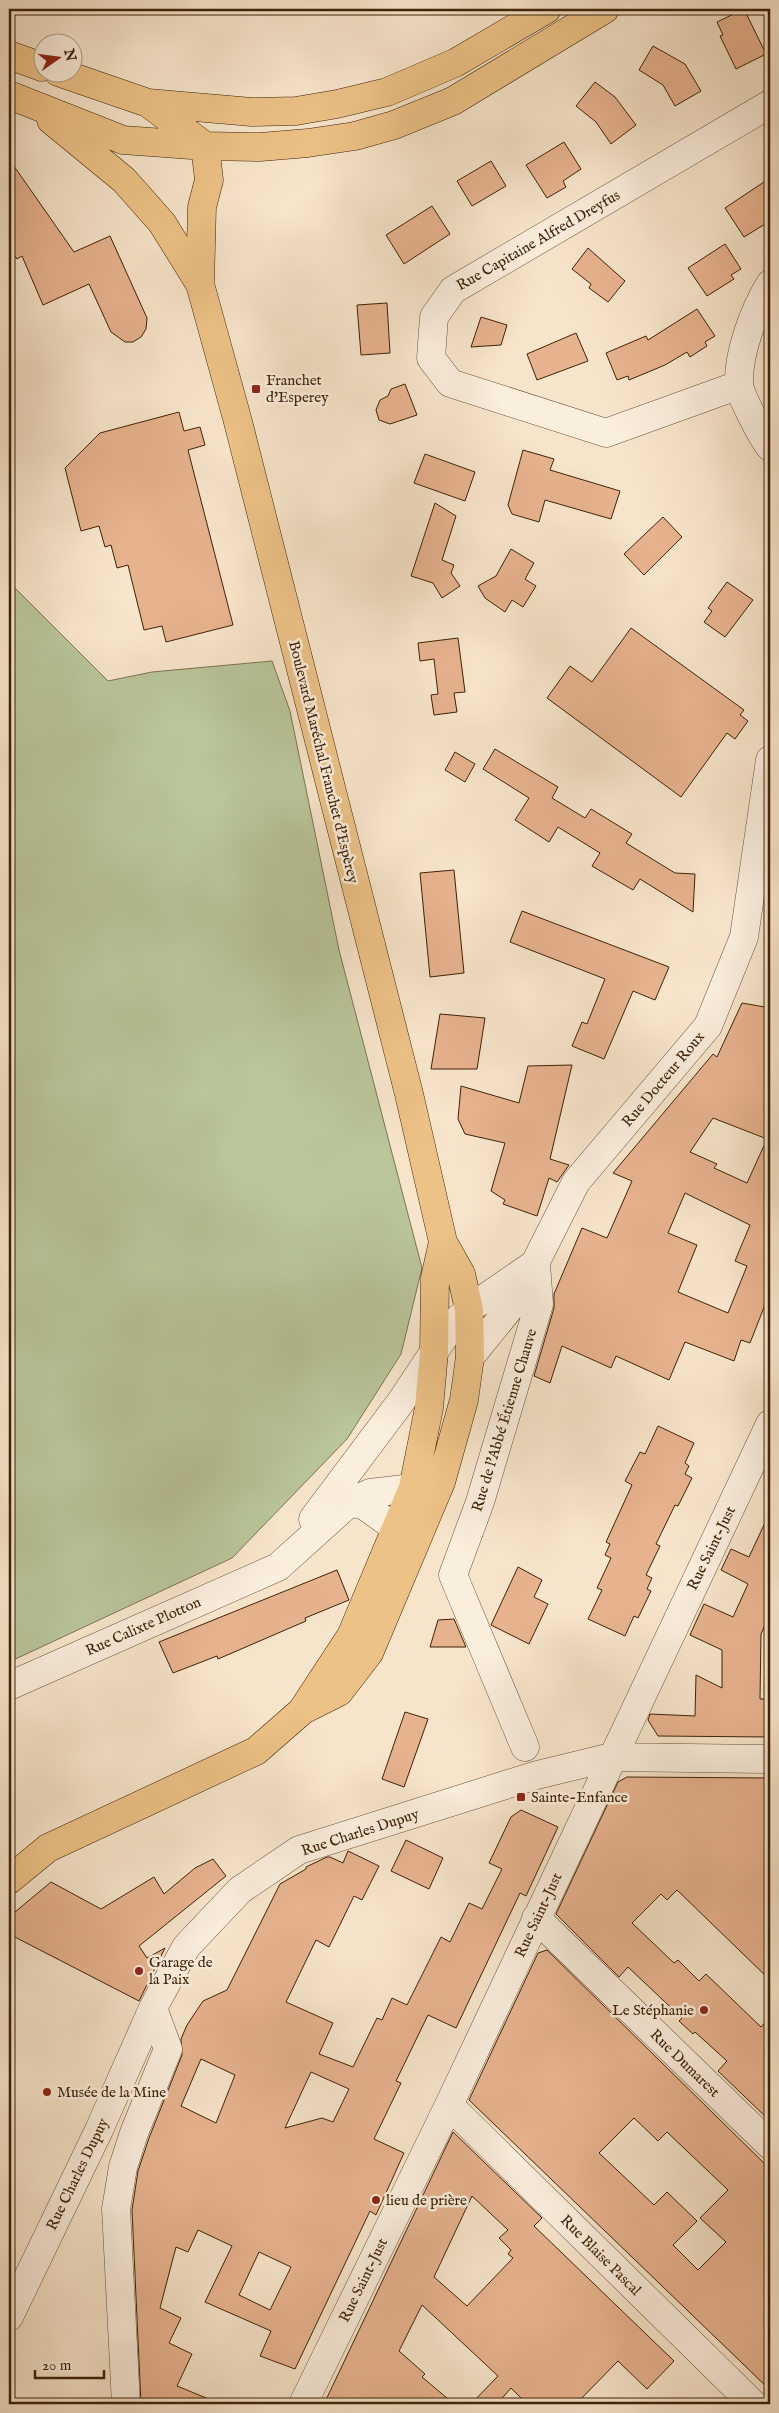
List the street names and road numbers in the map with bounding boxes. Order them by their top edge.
street label: Rue Capitaine Alfred Dreyfus [453,186,624,295]
street label: Boulevard Maréchal Franchet d'Espèrey [284,639,363,886]
street label: Rue Docteur Roux [618,1027,709,1131]
street label: Rue de l'Abbé Étienne Chauve [468,1326,541,1514]
street label: Rue Saint-Just [683,1503,740,1593]
street label: Rue Calixte Plotton [83,1593,204,1660]
street label: Rue Charles Dupuy [299,1804,422,1860]
street label: Rue Saint-Just [511,1870,566,1961]
street label: Rue Dumarest [646,2025,724,2101]
street label: Rue Charles Dupuy [42,2114,113,2233]
street label: Rue Blaise Pascal [556,2211,646,2300]
street label: Rue Saint-Just [335,2235,392,2325]

